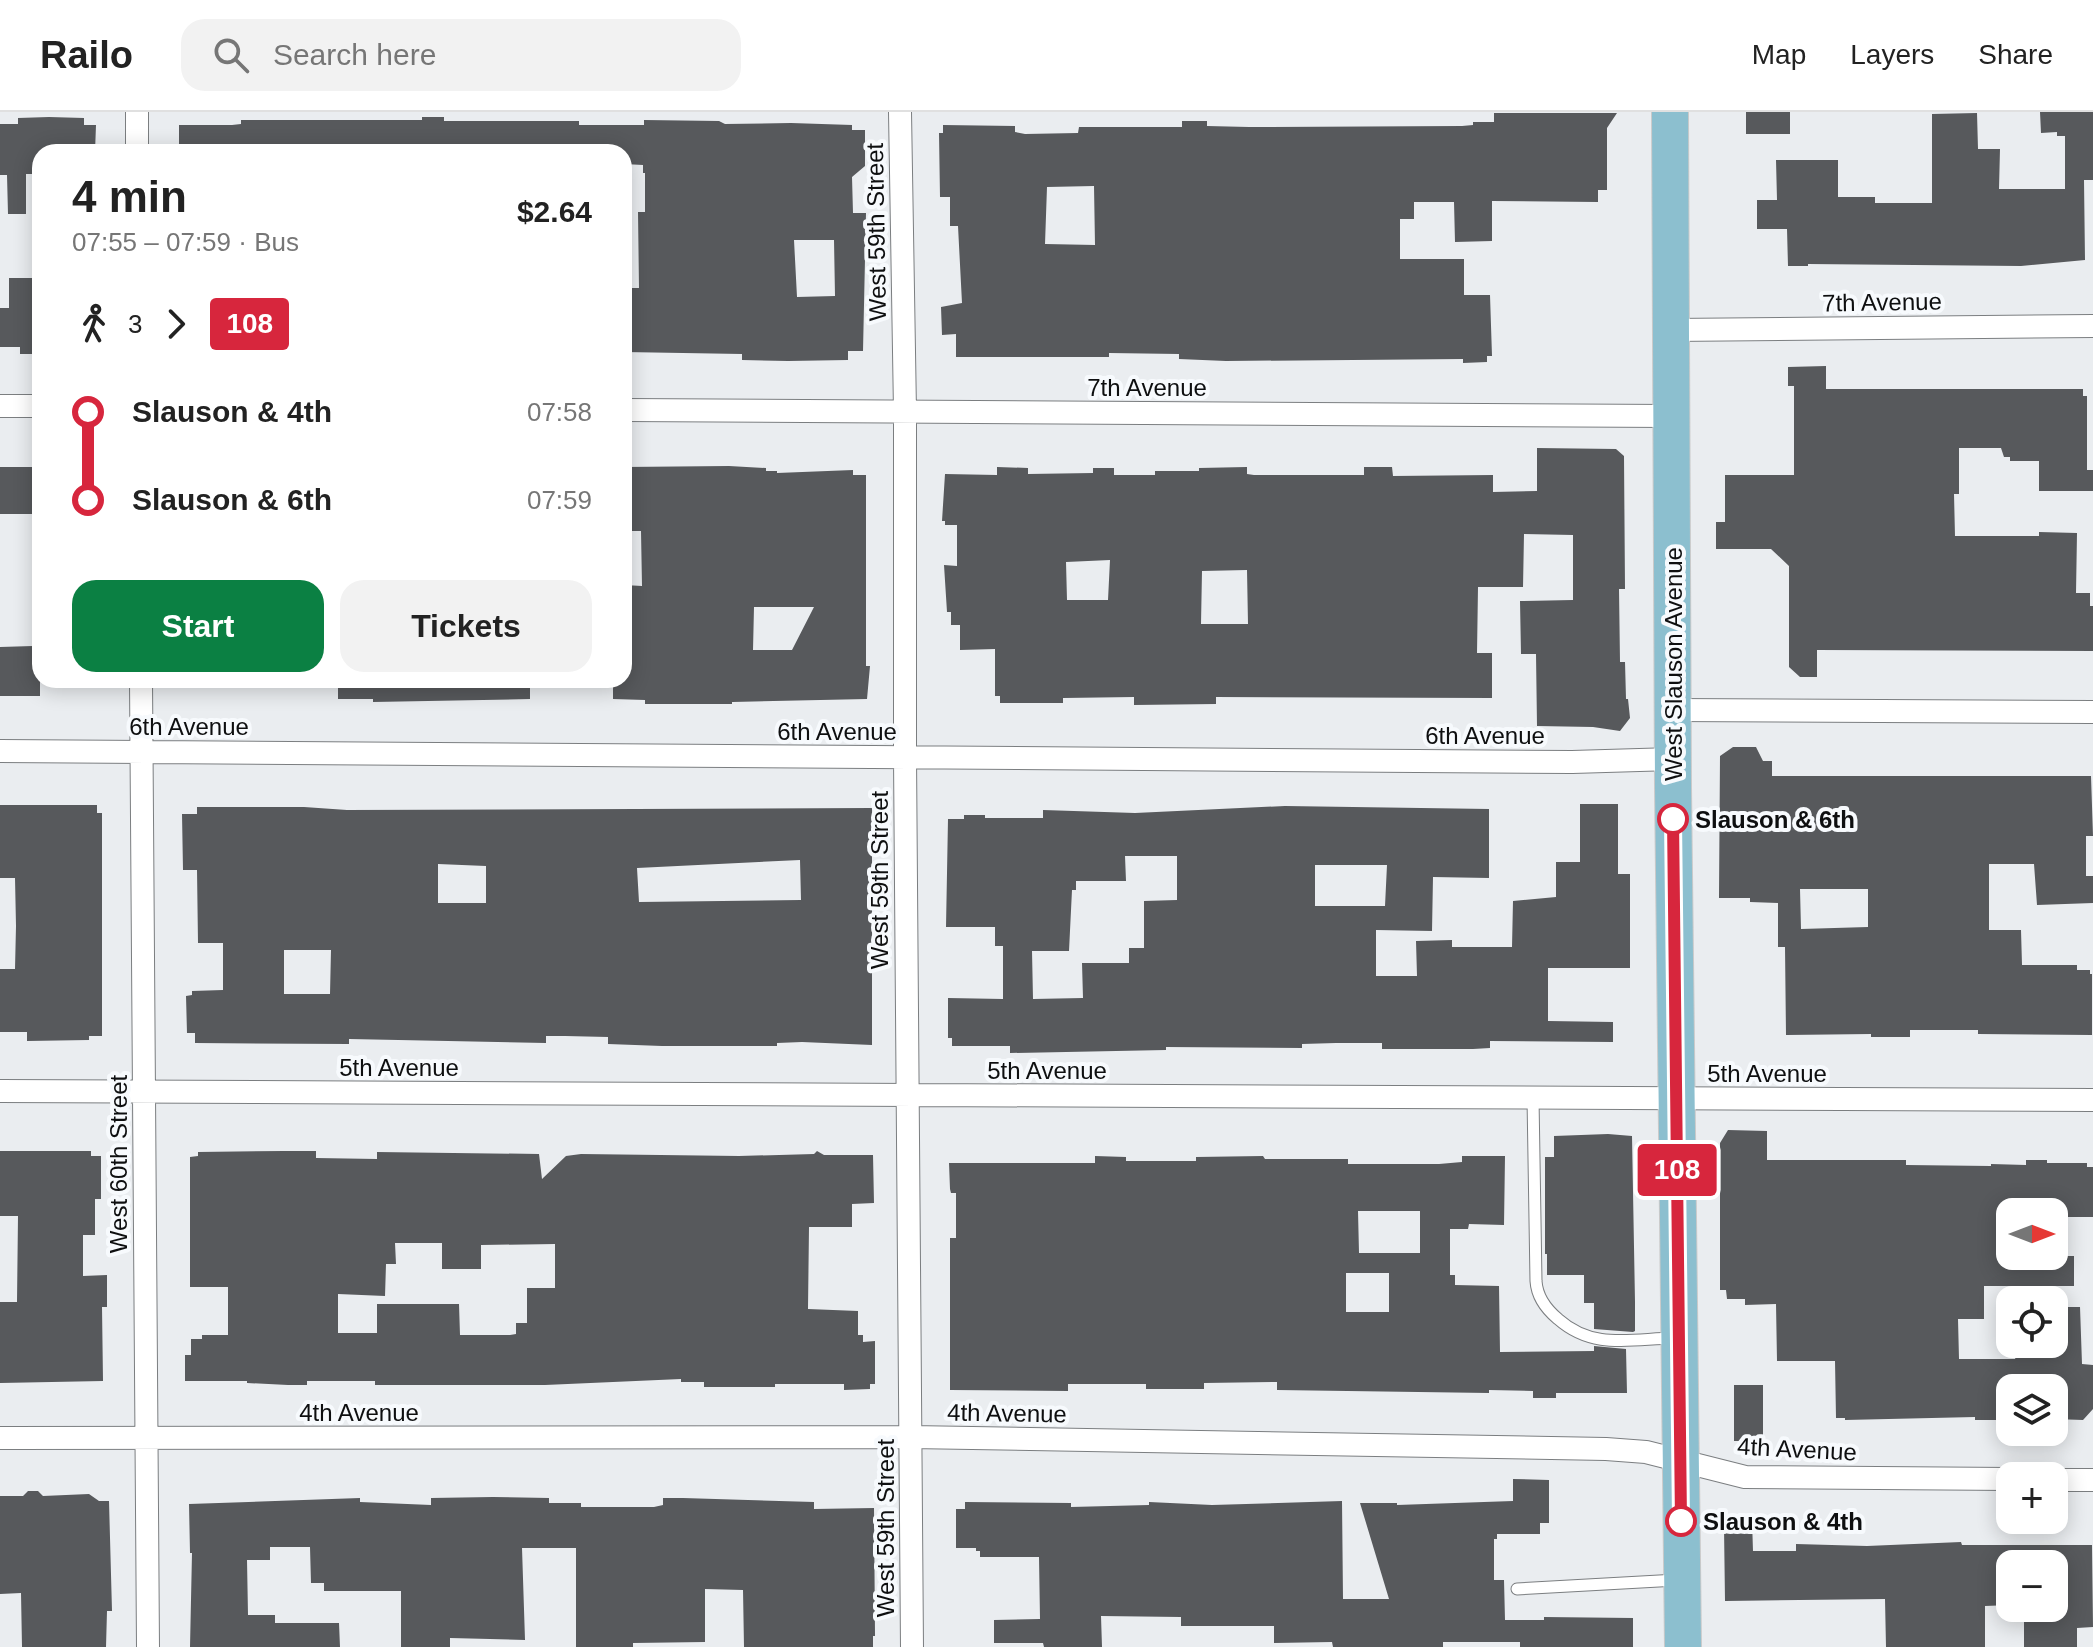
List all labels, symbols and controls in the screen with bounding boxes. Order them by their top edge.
search box [181,19,741,91]
icon: search [209,33,253,77]
text: Railo [40,34,133,76]
text: Search here [273,38,436,71]
text: Map [1752,39,1806,70]
text: Layers [1850,39,1934,70]
text: Share [1978,39,2053,70]
street label: West 59th Street [861,142,891,321]
text: 4 min [72,172,187,221]
text: $2.64 [517,195,592,228]
text: 07:55 – 07:59 · Bus [72,227,299,257]
street label: 7th Avenue [1822,287,1942,317]
icon: walk [72,302,116,346]
icon: forward [154,302,198,346]
text: 108 [226,308,273,339]
text: 3 [128,309,142,339]
street label: 7th Avenue [1087,374,1207,401]
text: Slauson & 4th [132,395,332,428]
text: 07:58 [527,397,592,427]
text: Slauson & 6th [132,483,332,516]
text: 07:59 [527,485,592,515]
street label: West Slauson Avenue [1660,547,1687,781]
button: Start [72,580,324,672]
button: Tickets [340,580,592,672]
street label: 6th Avenue [129,713,249,740]
street label: 6th Avenue [777,718,897,745]
street label: 6th Avenue [1425,722,1545,749]
street label: West 59th Street [866,791,893,969]
marker: Slauson & 6th [1658,804,1688,834]
place label: Slauson & 6th [1695,806,1855,833]
street label: 5th Avenue [339,1054,459,1081]
street label: 5th Avenue [987,1057,1107,1084]
street label: 5th Avenue [1707,1060,1827,1087]
street label: West 60th Street [105,1075,132,1253]
line badge: 108 [1631,1144,1723,1196]
text: 108 [1654,1154,1700,1185]
north arrow [1996,1198,2068,1270]
map controls [1996,1198,2068,1622]
button: locate [1996,1286,2068,1358]
button: layers [1996,1374,2068,1446]
street label: 4th Avenue [947,1398,1067,1428]
street label: 4th Avenue [299,1399,419,1426]
street label: 4th Avenue [1737,1432,1857,1466]
street label: West 59th Street [872,1439,899,1617]
button: + [1996,1462,2068,1534]
marker: Slauson & 4th [1666,1506,1696,1536]
place label: Slauson & 4th [1703,1508,1863,1535]
button: − [1996,1550,2068,1622]

